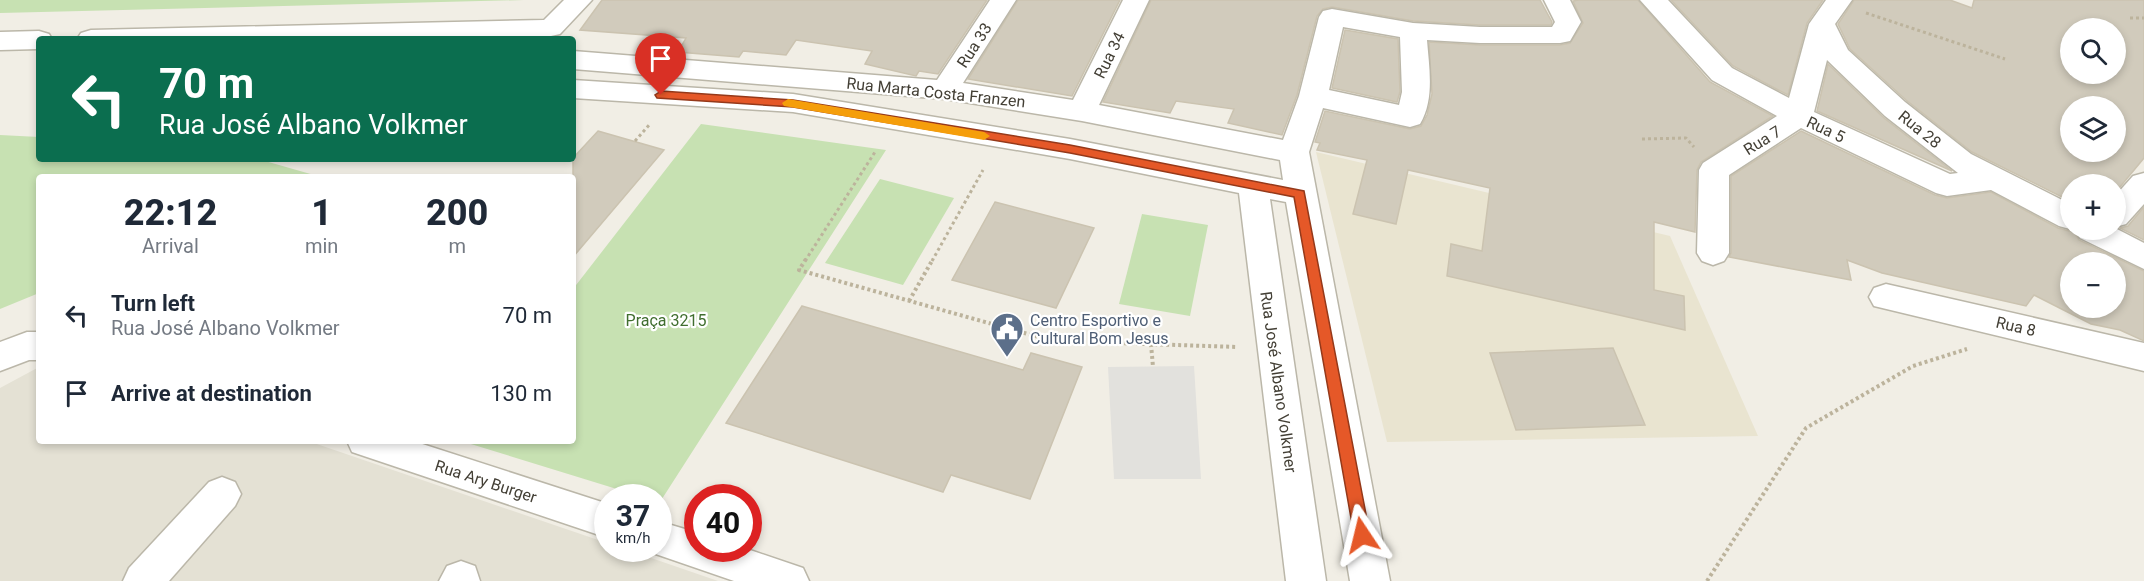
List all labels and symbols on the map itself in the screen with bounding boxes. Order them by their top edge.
street label: Rua 33 [953,19,996,71]
street label: Rua 34 [1090,29,1129,82]
pin [635,33,686,95]
street label: Rua Marta Costa Franzen [846,74,1026,111]
street label: Rua 28 [1895,106,1945,152]
street label: Rua 5 [1803,112,1848,147]
street label: Rua 7 [1740,122,1784,159]
street label: Rua José Albano Volkmer [1256,290,1301,474]
park label: Praça 3215 [626,311,706,330]
public building icon: Centro Esportivo e Cultural Bom Jesus [989,311,1025,358]
place label: Centro Esportivo e Cultural Bom Jesus [1030,311,1169,348]
street label: Rua 8 [1994,313,2038,340]
street label: Rua Ary Burger [433,456,540,507]
speed limit sign: 40 [684,484,762,562]
position arrow [1330,503,1394,567]

